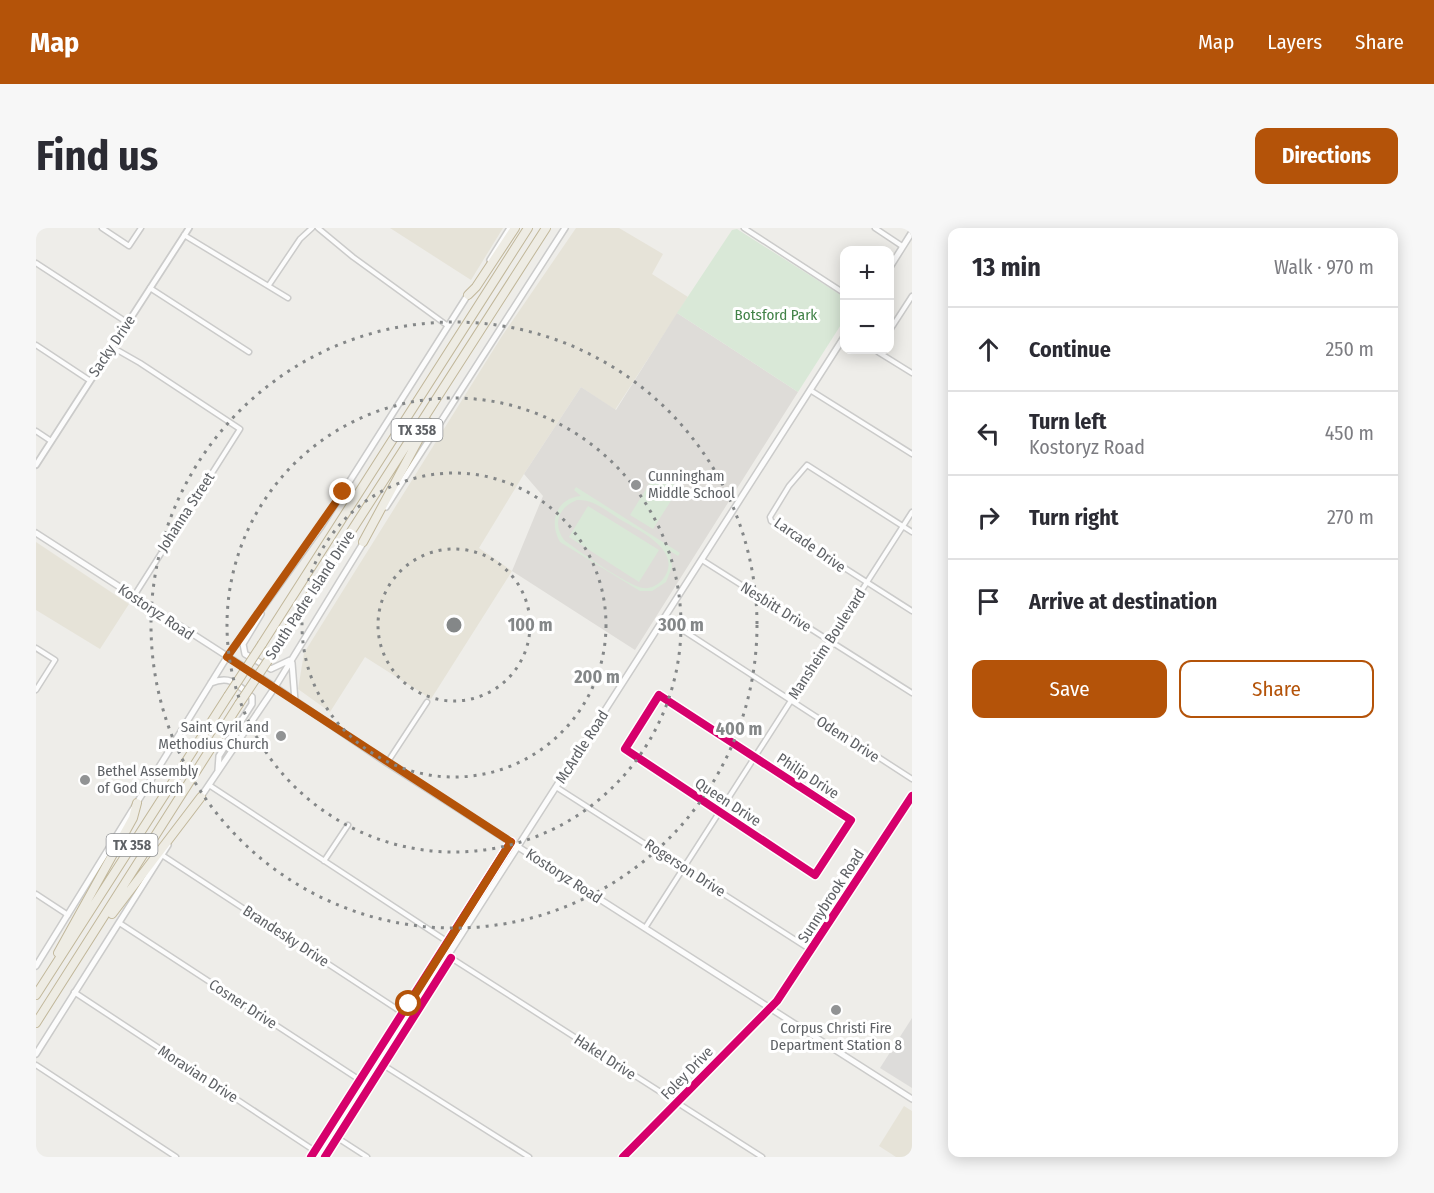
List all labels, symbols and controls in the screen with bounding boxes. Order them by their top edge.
text: Map [30,26,79,59]
text: Map [1198,29,1234,55]
text: Layers [1267,29,1322,55]
text: Share [1355,29,1404,55]
button: Directions [1255,128,1398,184]
text: Find us [36,131,158,181]
map controls [840,246,894,354]
button: + [840,246,894,300]
text: 13 min [972,252,1041,283]
text: Walk · 970 m [1274,255,1374,279]
button: − [840,300,894,354]
park label: Botsford Park [735,306,817,324]
street label: Sacky Drive [85,312,139,380]
icon: ahead [972,333,1005,366]
text: Continue [1029,336,1111,363]
text: 250 m [1326,337,1374,361]
text: Turn left [1029,408,1107,435]
icon: left [972,417,1005,450]
road number: TX 358 [392,419,442,441]
text: 450 m [1325,421,1374,445]
text: Kostoryz Road [1029,435,1145,459]
place label: Cunningham Middle School [648,467,735,502]
street label: Johanna Street [154,469,218,555]
route end [329,478,355,504]
marker: Cunningham Middle School [629,478,643,492]
icon: right [972,501,1005,534]
text: Turn right [1029,504,1118,531]
text: 270 m [1327,505,1374,529]
street label: Larcade Drive [771,514,849,576]
street label: South Padre Island Drive [261,527,359,663]
street label: Nesbitt Drive [737,578,815,636]
street label: Kostoryz Road [115,580,197,644]
street label: Mansheim Boulevard [785,585,869,703]
icon: arrive [972,585,1005,618]
text: Arrive at destination [1029,588,1217,615]
text: 100 m [508,614,552,636]
text: 300 m [657,614,704,636]
centre of rings [444,615,464,635]
button: Save [972,660,1167,718]
button: Share [1179,660,1374,718]
text: 200 m [573,666,620,688]
street label: McArdle Road [552,707,612,787]
street label: Odem Drive [813,712,883,766]
place label: Saint Cyril and Methodius Church [158,718,269,753]
text: 400 m [716,718,762,740]
marker: Saint Cyril and Methodius Church [274,729,288,743]
street label: Philip Drive [774,749,842,803]
place label: Bethel Assembly of God Church [97,762,199,797]
marker: Bethel Assembly of God Church [78,773,92,787]
street label: Queen Drive [692,774,764,830]
road number: TX 358 [106,834,158,856]
street label: Rogerson Drive [641,835,729,901]
street label: Kostoryz Road [523,845,605,907]
street label: Sunnybrook Road [794,846,868,946]
street label: Brandesky Drive [240,901,332,971]
street label: Cosner Drive [206,975,280,1033]
route start [395,990,421,1016]
marker: Corpus Christi Fire Department Station 8 [829,1003,843,1017]
place label: Corpus Christi Fire Department Station 8 [770,1019,902,1054]
street label: Hakel Drive [571,1030,639,1084]
street label: Moravian Drive [155,1042,241,1106]
street label: Foley Drive [657,1043,717,1103]

